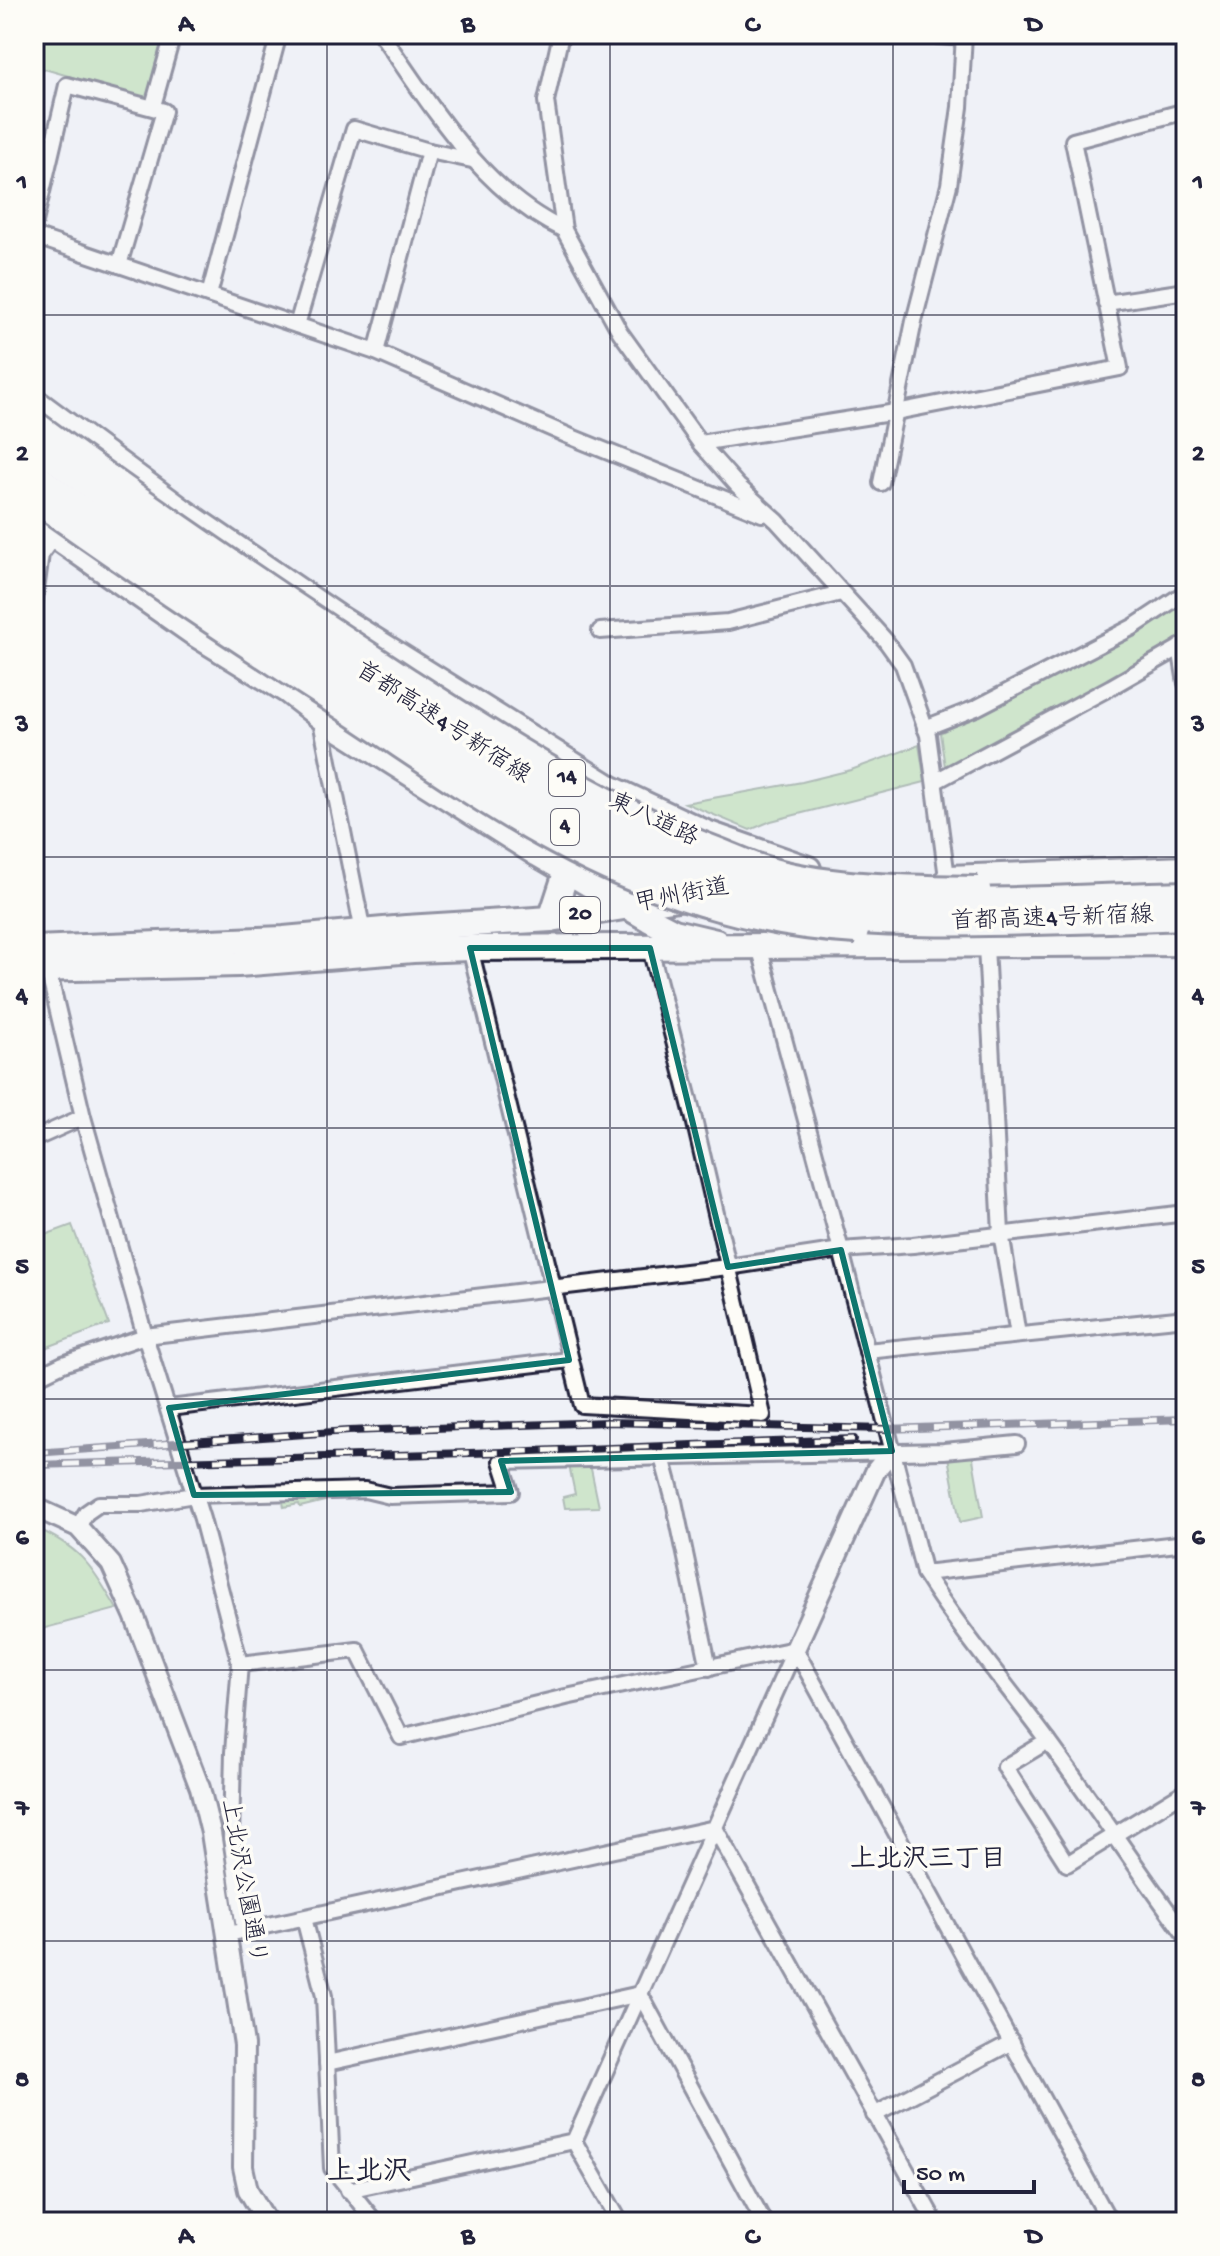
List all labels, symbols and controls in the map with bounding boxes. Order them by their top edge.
text: A [177,11,195,42]
text: B [460,11,476,42]
text: C [745,11,762,42]
text: D [1024,11,1044,42]
text: 1 [16,169,27,200]
text: 1 [1192,169,1203,200]
text: 2 [16,440,29,471]
text: 2 [1192,440,1205,471]
street label: 首都高速4号新宿線 [349,656,536,792]
text: 3 [14,711,29,742]
text: 3 [1190,711,1205,742]
road number: 14 [549,760,585,796]
street label: 東八道路 [603,787,703,854]
road number: 4 [551,809,579,845]
street label: 甲州街道 [632,873,732,920]
road number: 20 [560,897,600,933]
street label: 首都高速4号新宿線 [950,901,1154,938]
text: 4 [15,982,29,1013]
text: 4 [1191,982,1205,1013]
text: 5 [15,1253,29,1284]
text: 5 [1191,1253,1205,1284]
text: 6 [15,1524,29,1555]
text: 6 [1191,1524,1205,1555]
text: 7 [13,1795,30,1826]
text: 7 [1189,1795,1206,1826]
street label: 上北沢公園通り [213,1797,271,1967]
district label: 上北沢三丁目 [850,1845,1006,1877]
text: 8 [15,2066,29,2097]
text: 8 [1191,2066,1205,2097]
scale bar [904,2144,1034,2194]
district label: 上北沢 [327,2157,411,2190]
text: 50 m [916,2161,965,2190]
text: A [177,2223,195,2254]
text: B [460,2223,476,2254]
text: C [745,2223,762,2254]
text: D [1024,2223,1044,2254]

